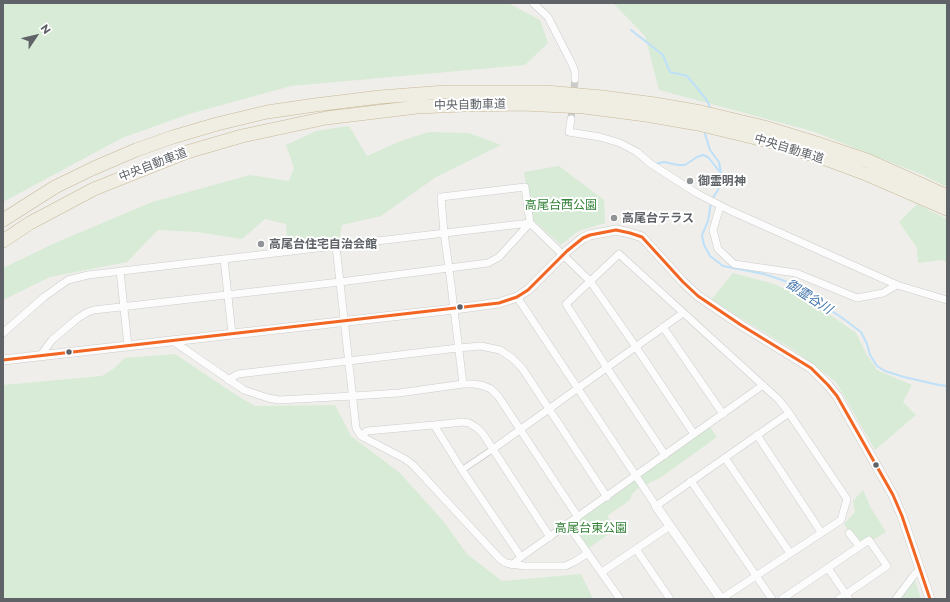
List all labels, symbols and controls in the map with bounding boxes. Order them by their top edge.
north arrow [16,16,56,56]
text: N [38,21,54,37]
street label: 中央自動車道 [434,97,506,113]
street label: 中央自動車道 [752,132,826,166]
street label: 中央自動車道 [117,145,189,185]
place label: 御霊明神 [698,174,746,188]
marker: 御霊明神 [685,176,695,186]
park label: 高尾台西公園 [525,198,597,212]
place label: 高尾台テラス [622,211,694,225]
marker: 高尾台テラス [609,213,619,223]
place label: 高尾台住宅自治会館 [269,237,377,251]
marker: 高尾台住宅自治会館 [256,239,266,249]
water label: 御霊谷川 [783,276,835,318]
unlabelled marker [455,302,465,312]
unlabelled marker [64,347,74,357]
unlabelled marker [871,460,881,470]
park label: 高尾台東公園 [555,521,627,535]

